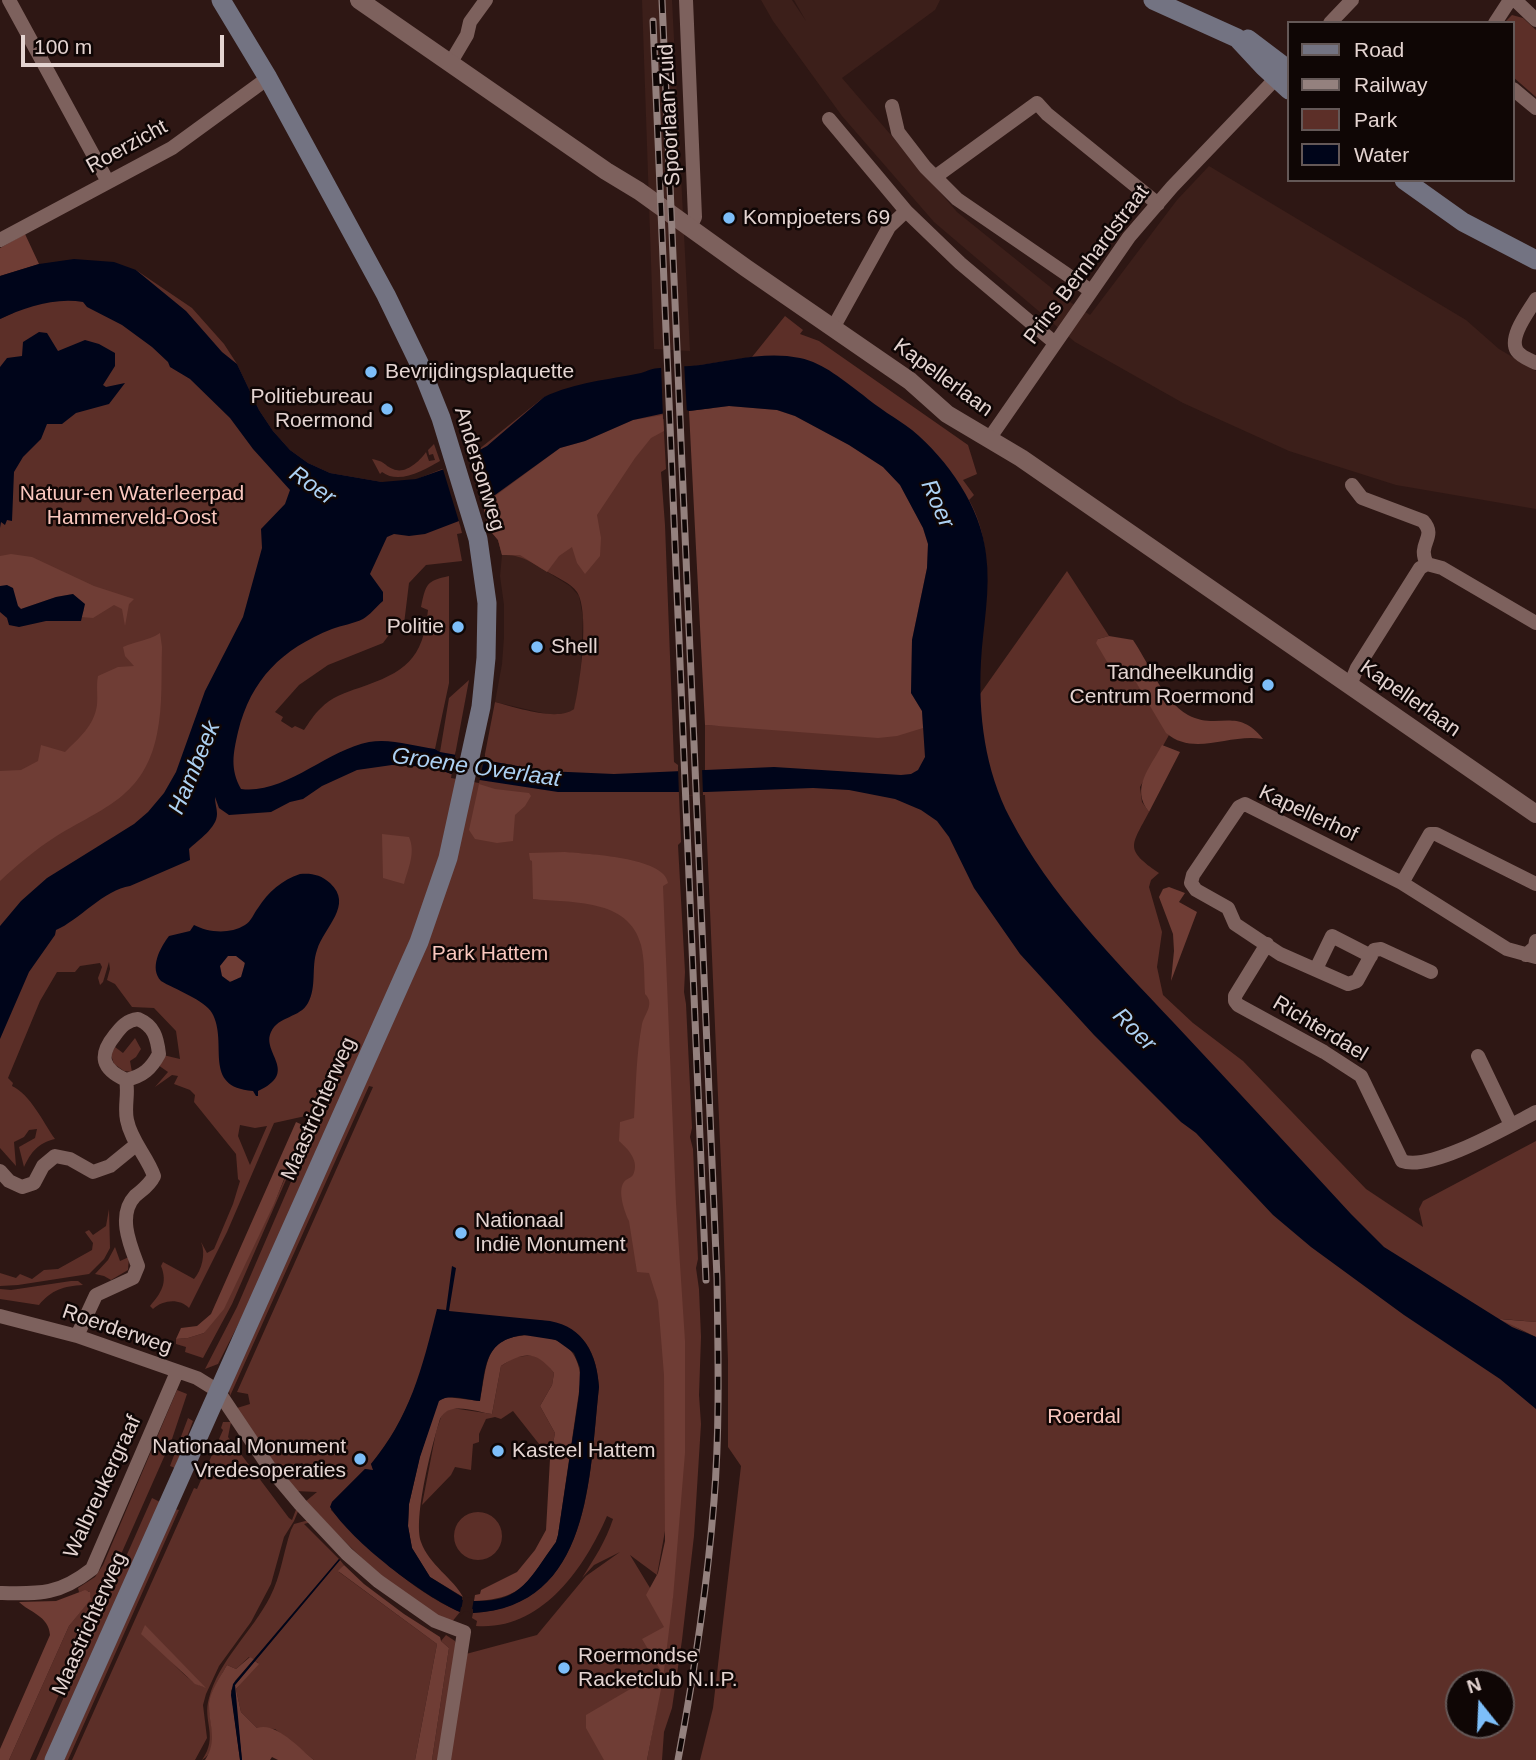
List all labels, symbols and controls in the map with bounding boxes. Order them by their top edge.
scale bar [24,21,228,65]
legend [1288,21,1515,182]
text: 100 m [34,35,92,58]
text: Road [1354,38,1404,61]
street label: Spoorlaan Zuid [654,43,686,187]
text: Railway [1354,73,1428,96]
text: Park [1354,108,1397,131]
street label: Roerzicht [82,114,172,180]
text: Water [1354,143,1409,166]
street label: Prins Bernhardstraat [1019,181,1155,349]
place label: Kompjoeters 69 [743,205,890,231]
marker: Kompjoeters 69 [721,210,737,226]
street label: Kapellerlaan [888,333,998,423]
place label: Bevrijdingsplaquette [385,359,574,385]
marker: Bevrijdingsplaquette [363,364,379,380]
place label: Politiebureau Roermond [250,384,373,434]
marker: Politiebureau Roermond [379,401,395,417]
street label: Andersonweg [448,404,510,534]
water label: Roer [284,460,340,512]
water label: Roer [914,476,960,532]
park label: Natuur-en Waterleerpad Hammerveld-Oost [20,481,244,531]
place label: Politie [387,614,444,640]
marker: Politie [450,619,466,635]
place label: Shell [551,634,598,660]
marker: Shell [529,639,545,655]
street label: Kapellerlaan [1355,655,1465,743]
place label: Tandheelkundig Centrum Roermond [1070,660,1254,710]
marker: Tandheelkundig Centrum Roermond [1260,677,1276,693]
water label: Hambeek [163,717,227,819]
water label: Groene Overlaat [390,743,562,793]
street label: Kapellerhof [1255,780,1361,848]
park label: Park Hattem [432,941,548,967]
street label: Richterdael [1268,991,1372,1067]
water label: Roer [1107,1003,1161,1057]
street label: Maastrichterweg [276,1034,362,1184]
place label: Nationaal Indië Monument [475,1208,626,1258]
marker: Nationaal Indië Monument [453,1225,469,1241]
street label: Roerderweg [59,1299,175,1361]
park label: Roerdal [1047,1404,1121,1430]
street label: Walbreukergraaf [59,1412,147,1562]
place label: Nationaal Monument Vredesoperaties [152,1434,346,1484]
place label: Kasteel Hattem [512,1438,656,1464]
marker: Kasteel Hattem [490,1443,506,1459]
marker: Nationaal Monument Vredesoperaties [352,1451,368,1467]
street label: Maastrichterweg [47,1549,133,1699]
place label: Roermondse Racketclub N.I.P. [578,1643,738,1693]
marker: Roermondse Racketclub N.I.P. [556,1660,572,1676]
north arrow [1445,1669,1515,1739]
text: N [1464,1673,1484,1698]

